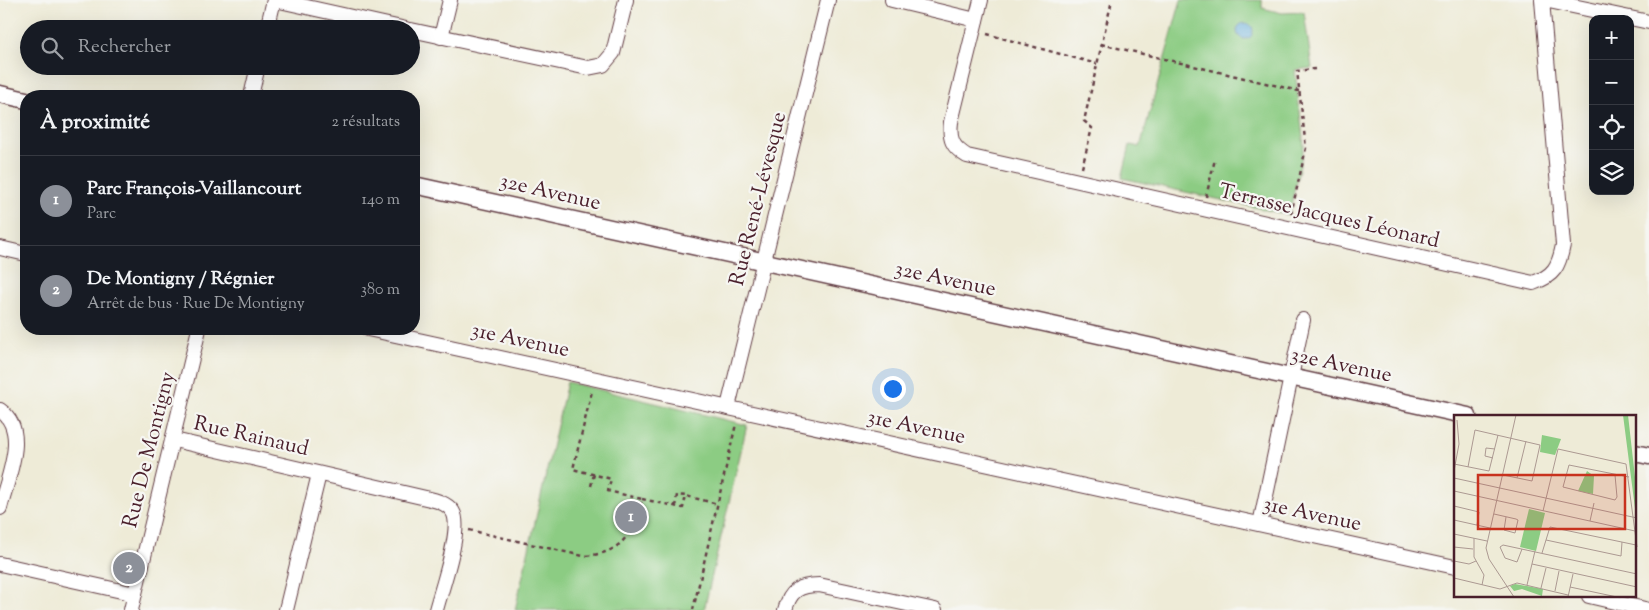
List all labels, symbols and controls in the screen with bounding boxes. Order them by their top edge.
map controls [1589,15,1634,195]
button: + [1589,15,1634,60]
search box [20,20,420,75]
icon: search [38,34,66,62]
text: Rechercher [78,34,171,61]
button: − [1589,60,1634,105]
button: locate [1589,105,1634,150]
text: À proximité [40,108,150,138]
street label: Rue René-Lévesque [723,109,795,289]
text: 2 résultats [331,111,400,134]
button: layers [1589,150,1634,195]
street label: 32e Avenue [497,167,603,219]
text: Parc François-Vaillancourt [87,176,301,203]
street label: Terrasse Jacques Léonard [1216,177,1442,257]
text: 1 [53,189,59,212]
text: 140 m [362,189,400,212]
text: Parc [87,203,116,226]
street label: 32e Avenue [892,255,998,305]
text: De Montigny / Régnier [87,266,275,293]
text: 2 [52,279,60,302]
text: 380 m [360,279,400,302]
text: Arrêt de bus · Rue De Montigny [87,293,305,316]
street label: 31e Avenue [468,316,572,366]
street label: 32e Avenue [1288,341,1394,391]
street label: Rue De Montigny [116,368,184,531]
your location [880,376,906,402]
street label: 31e Avenue [864,403,968,453]
street label: Rue Rainaud [190,409,312,465]
inset map [1454,415,1636,598]
street label: 31e Avenue [1260,490,1364,540]
pin: 1 [615,498,647,536]
pin: 2 [113,549,145,587]

